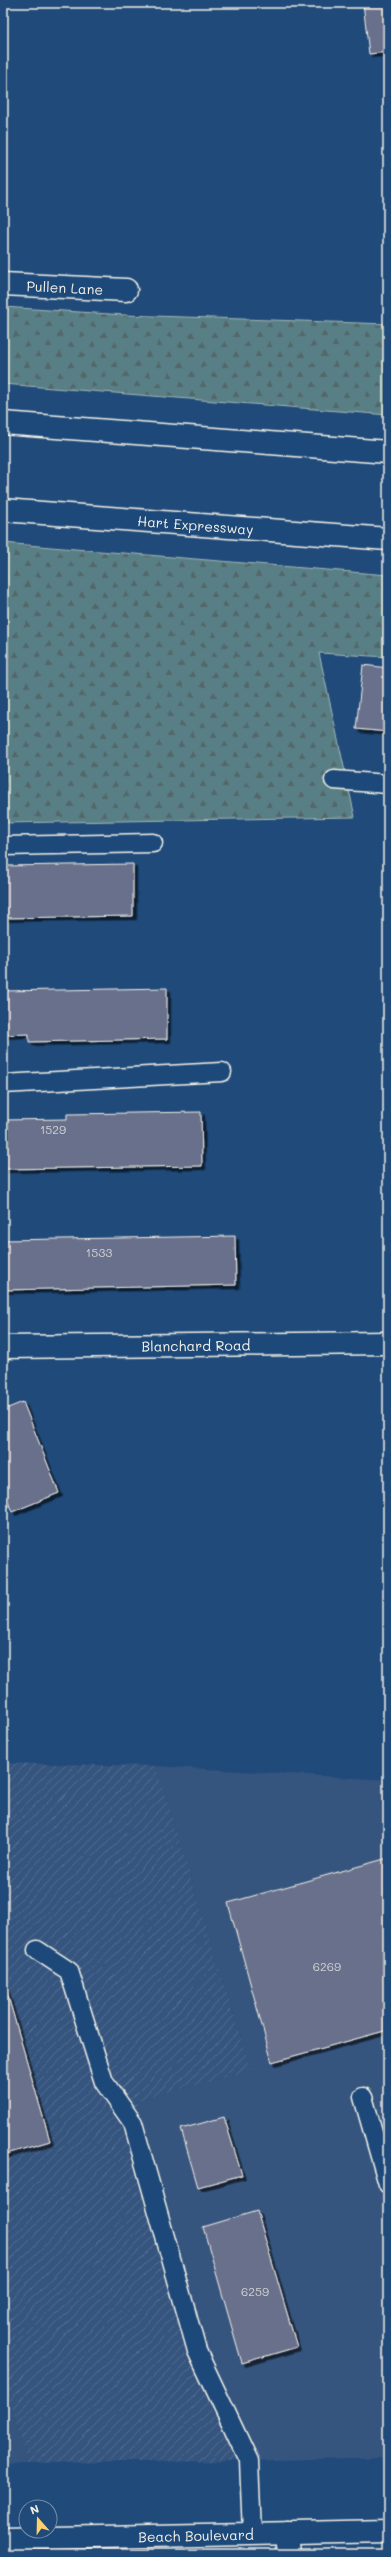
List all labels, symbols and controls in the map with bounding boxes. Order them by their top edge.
street label: Pullen Lane [26,276,104,298]
street label: Hart Expressway [137,511,254,538]
house number: 1529 [40,1121,66,1137]
house number: 1533 [86,1244,112,1260]
street label: Blanchard Road [141,1335,251,1355]
house number: 6269 [313,1958,341,1974]
house number: 6259 [241,2283,269,2299]
north arrow [18,2499,58,2539]
text: N [28,2501,41,2518]
street label: Beach Boulevard [138,2524,254,2546]

